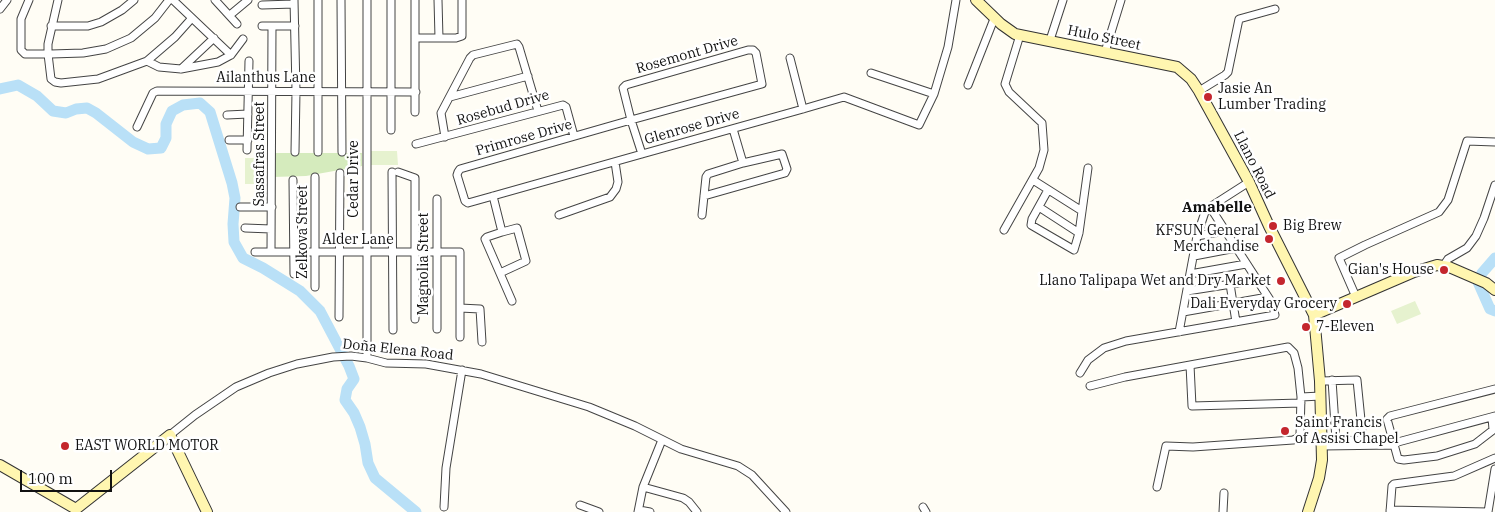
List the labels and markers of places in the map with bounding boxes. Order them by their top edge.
place label: Jasie An Lumber Trading [1218,81,1326,114]
marker: Jasie An Lumber Trading [1202,91,1214,103]
place label: Big Brew [1283,218,1342,234]
marker: Big Brew [1267,220,1279,232]
place label: KFSUN General Merchandise [1156,223,1259,256]
marker: KFSUN General Merchandise [1263,233,1275,245]
place label: Gian's House [1348,262,1434,278]
marker: Gian's House [1438,264,1450,276]
place label: Llano Talipapa Wet and Dry Market [1039,273,1271,289]
marker: Llano Talipapa Wet and Dry Market [1275,275,1287,287]
place label: Dali Everyday Grocery [1190,296,1337,312]
marker: Dali Everyday Grocery [1341,298,1353,310]
place label: 7-Eleven [1316,319,1374,335]
marker: 7-Eleven [1300,321,1312,333]
place label: Saint Francis of Assisi Chapel [1295,415,1399,448]
marker: Saint Francis of Assisi Chapel [1279,425,1291,437]
place label: EAST WORLD MOTOR [75,438,219,454]
marker: EAST WORLD MOTOR [59,440,71,452]

